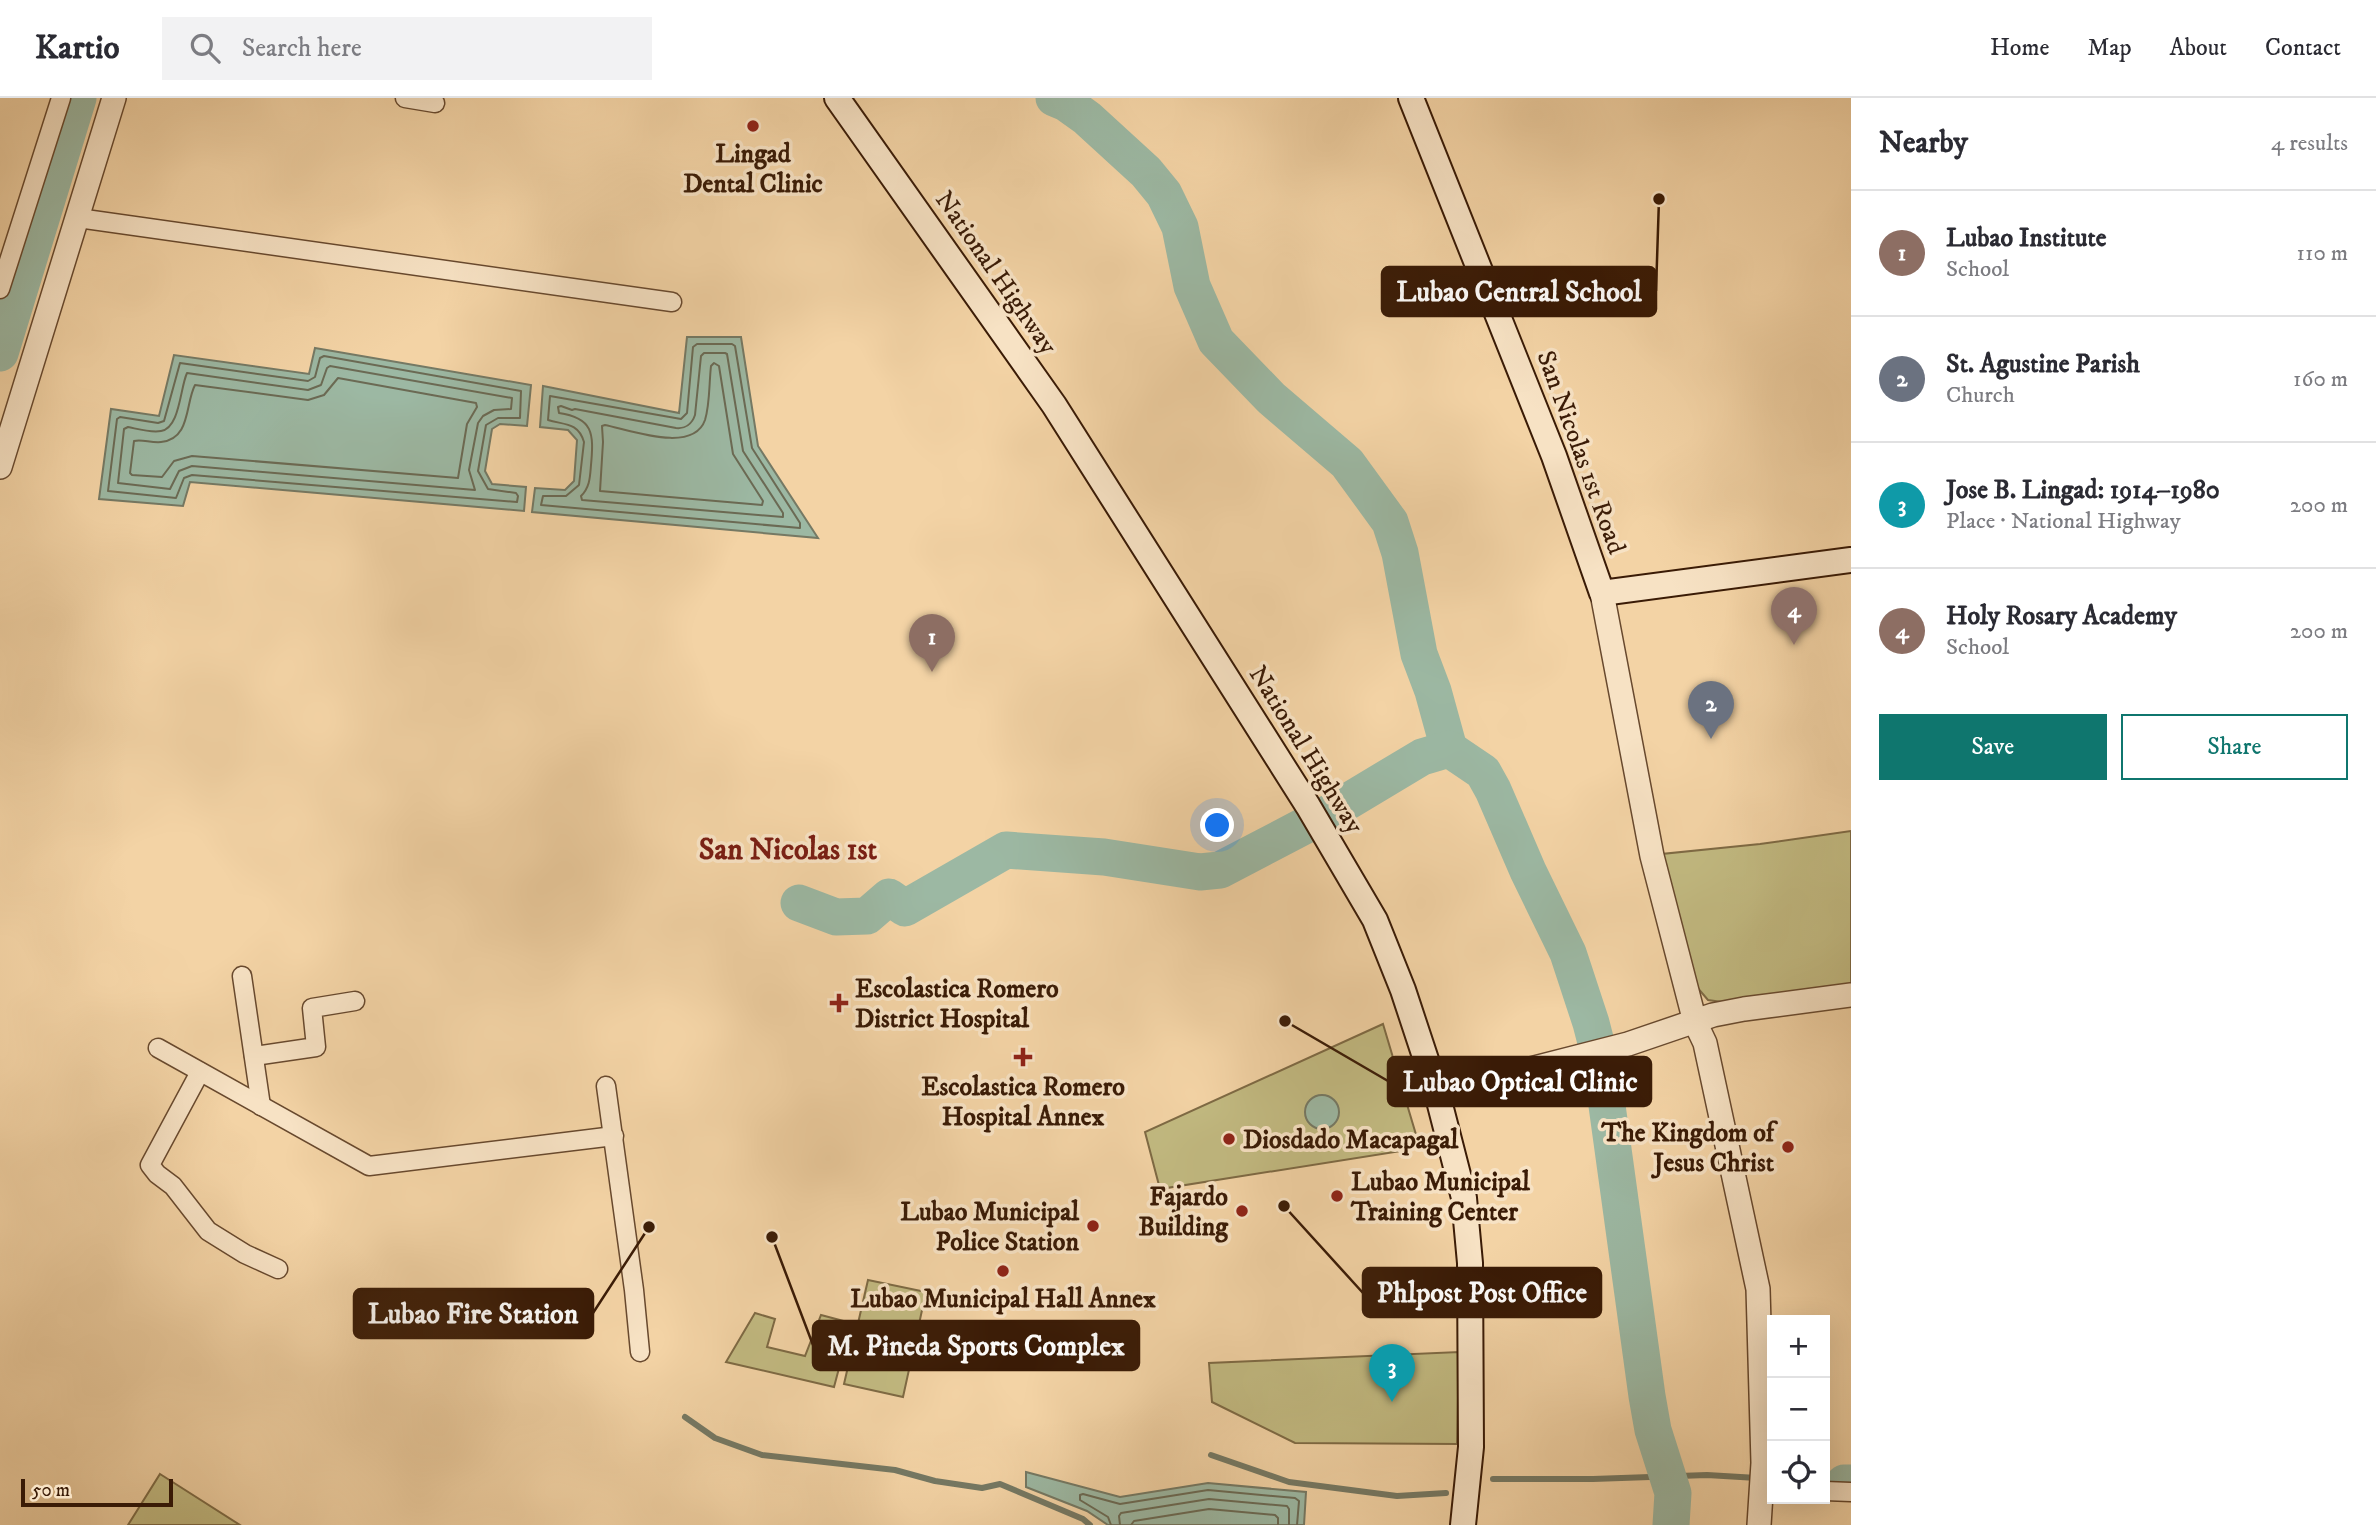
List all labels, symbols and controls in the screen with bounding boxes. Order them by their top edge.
search box [162,17,652,80]
text: Kartio [35,28,120,69]
icon: search [186,29,224,67]
text: Search here [242,32,362,65]
text: Home [1990,33,2049,63]
text: Map [2087,33,2132,63]
text: About [2170,33,2227,63]
text: Contact [2265,33,2341,63]
marker: Lingad Dental Clinic [745,118,761,134]
text: Nearby [1879,125,1968,162]
text: 4 results [2271,129,2348,158]
place label: Lingad Dental Clinic [683,138,823,201]
street label: National Highway [927,185,1065,361]
text: Lubao Institute [1946,222,2107,255]
text: 1 [1898,239,1906,268]
text: 110 m [2297,239,2348,268]
text: School [1946,255,2009,284]
callout: Lubao Central School [1382,267,1656,316]
text: Lubao Central School [1396,275,1642,310]
street label: San Nicolas 1st Road [1528,346,1633,559]
text: St. Agustine Parish [1946,348,2140,381]
text: 2 [1896,365,1908,394]
text: 160 m [2293,365,2348,394]
text: Church [1946,381,2015,410]
text: Jose B. Lingad: 1914–1980 [1946,474,2220,507]
text: 3 [1898,491,1906,520]
text: 200 m [2290,491,2348,520]
text: Place · National Highway [1946,507,2181,536]
pin: 4 [1771,587,1817,645]
text: Holy Rosary Academy [1946,600,2177,633]
pin: 1 [909,614,955,672]
text: 4 [1895,617,1909,646]
text: 200 m [2290,617,2348,646]
text: School [1946,633,2009,662]
street label: National Highway [1241,660,1371,840]
pin: 2 [1688,681,1734,739]
button: Save [1879,714,2107,780]
button: Share [2121,714,2348,780]
your location [1200,808,1234,842]
district label: San Nicolas 1st [699,832,878,869]
place label: Escolastica Romero District Hospital [855,973,1059,1036]
marker: Escolastica Romero District Hospital [829,993,849,1013]
marker: Escolastica Romero Hospital Annex [1013,1047,1033,1067]
callout: Lubao Optical Clinic [1388,1057,1651,1106]
text: Lubao Optical Clinic [1403,1065,1637,1100]
place label: Escolastica Romero Hospital Annex [921,1071,1125,1134]
place label: The Kingdom of Jesus Christ [1601,1117,1779,1180]
place label: Diosdado Macapagal [1243,1124,1459,1157]
marker: Diosdado Macapagal [1221,1131,1237,1147]
marker: The Kingdom of Jesus Christ [1780,1139,1796,1155]
place label: Lubao Municipal Training Center [1350,1166,1531,1229]
place label: Fajardo Building [1139,1181,1229,1244]
marker: Lubao Municipal Training Center [1329,1188,1345,1204]
place label: Lubao Municipal Police Station [900,1196,1080,1259]
marker: Fajardo Building [1234,1203,1250,1219]
marker: Lubao Municipal Police Station [1085,1218,1101,1234]
marker: Lubao Municipal Hall Annex [995,1263,1011,1279]
callout: Phlpost Post Office [1363,1268,1601,1317]
text: Phlpost Post Office [1377,1276,1588,1311]
place label: Lubao Municipal Hall Annex [850,1283,1156,1316]
callout: Lubao Fire Station [354,1289,593,1338]
text: Lubao Fire Station [368,1297,579,1332]
map controls [1767,1315,1830,1504]
button: + [1767,1315,1830,1378]
callout: M. Pineda Sports Complex [813,1321,1139,1370]
text: M. Pineda Sports Complex [827,1329,1125,1364]
pin: 3 [1369,1344,1415,1402]
button: − [1767,1378,1830,1441]
button: locate [1767,1441,1830,1504]
scale bar [21,1476,173,1508]
text: 50 m [32,1479,70,1502]

